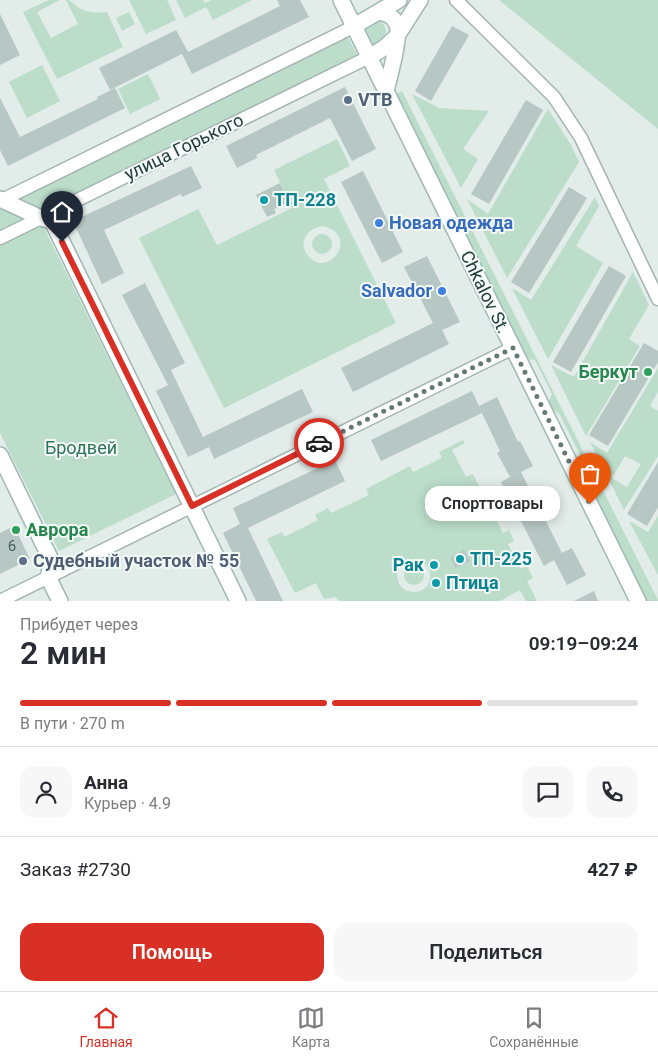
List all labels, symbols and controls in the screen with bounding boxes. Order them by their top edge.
place label: VTB [358,89,392,110]
marker: VTB [342,94,354,106]
street label: улица Горького [121,109,247,184]
place label: ТП-228 [274,189,336,210]
pin [41,191,83,242]
marker: ТП-228 [258,194,270,206]
icon: home [48,198,76,226]
place label: Новая одежда [389,212,514,233]
marker: Новая одежда [373,217,385,229]
street label: Chkalov St. [456,247,515,337]
place label: Salvador [361,280,432,301]
marker: Salvador [436,285,448,297]
place label: Беркут [579,361,638,382]
marker: Беркут [642,366,654,378]
courier [294,418,344,468]
icon: car [305,429,333,457]
park label: Бродвей [45,437,117,458]
pin [569,453,611,504]
icon: bag [576,460,604,488]
callout: Спорттовары [425,486,560,522]
text: Спорттовары [442,494,543,513]
place label: Аврора [26,519,89,540]
marker: Аврора [10,524,22,536]
house number: 6 [8,537,16,555]
place label: ТП-225 [470,548,532,569]
place label: Судебный участок № 55 [33,550,239,571]
marker: ТП-225 [454,553,466,565]
place label: Рак [393,554,425,575]
marker: Судебный участок № 55 [17,555,29,567]
marker: Рак [428,559,440,571]
place label: Птица [446,572,499,593]
marker: Птица [430,577,442,589]
text: Прибудет через [20,615,138,634]
text: 09:19–09:24 [529,632,638,655]
text: 2 мин [20,634,107,672]
text: В пути · 270 m [20,714,125,733]
button: person [20,766,72,818]
button: chat [522,766,574,818]
button: phone [586,766,638,818]
text: Анна [84,771,128,794]
text: Курьер · 4.9 [84,794,171,813]
text: Заказ #2730 [20,858,131,881]
text: 427 ₽ [587,858,638,881]
button: Помощь [20,923,324,981]
button: Поделиться [334,923,638,981]
tab: Главная [80,1004,133,1050]
tab: Карта [292,1004,330,1050]
tab: Сохранённые [489,1004,578,1050]

